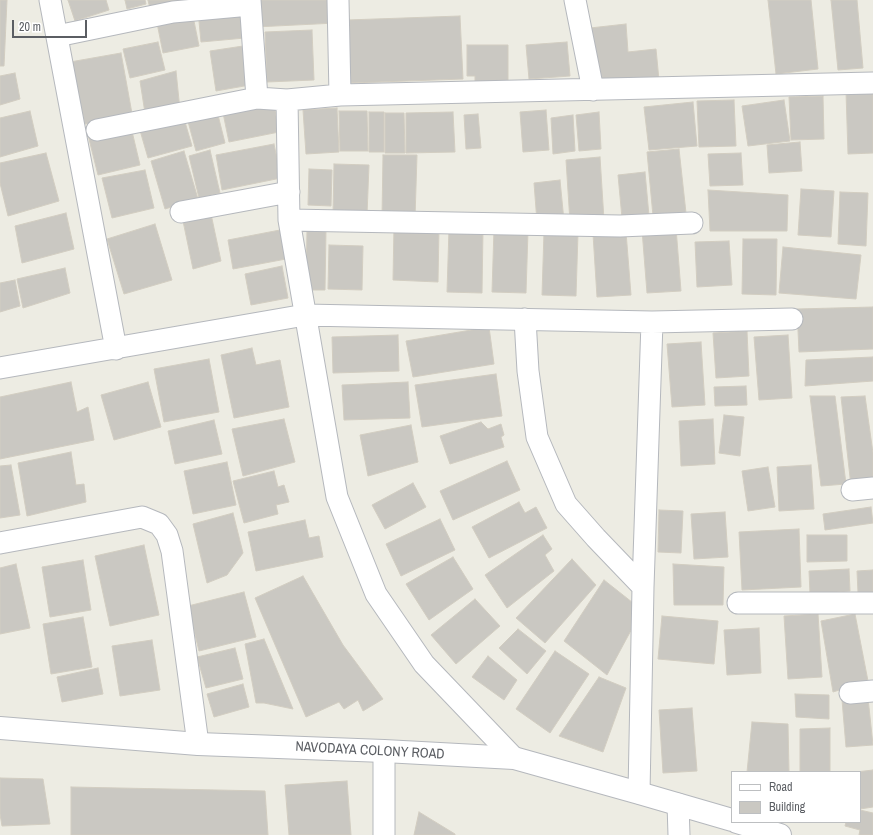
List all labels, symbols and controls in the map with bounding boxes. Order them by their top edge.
scale bar [14,12,89,38]
text: 20 m [19,19,41,35]
street label: NAVODAYA COLONY ROAD [295,739,445,763]
legend [731,771,861,823]
text: Road [769,779,793,795]
text: Building [769,799,805,815]

